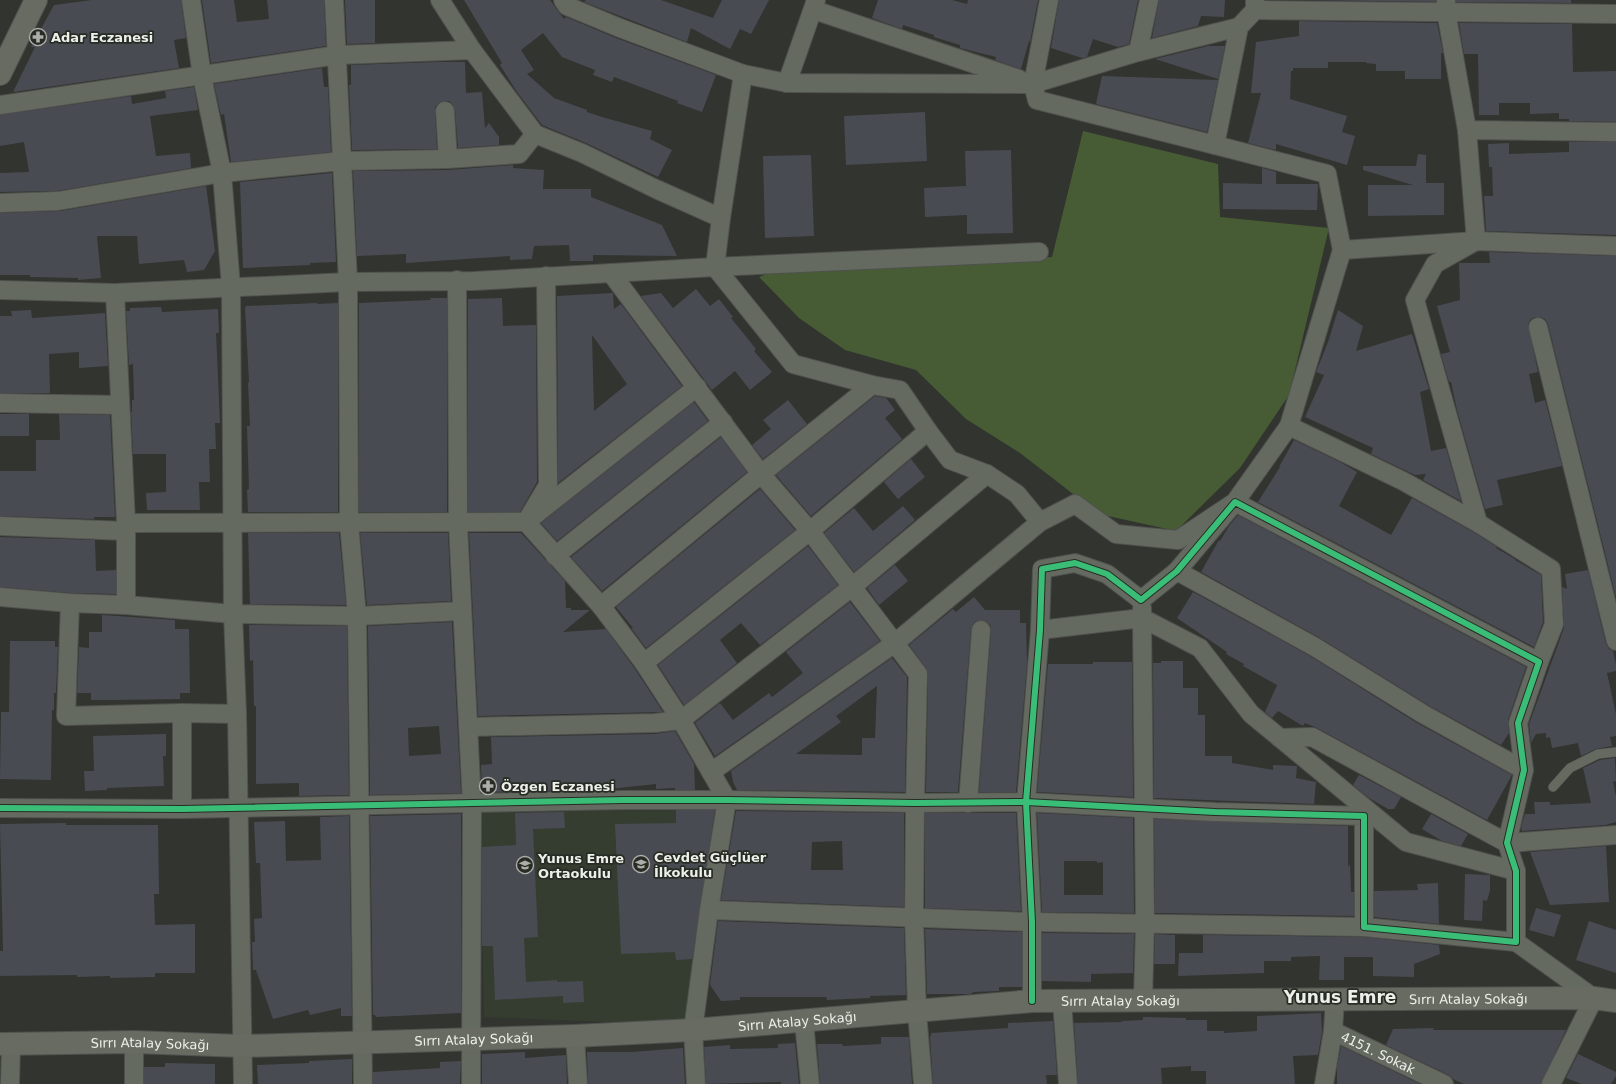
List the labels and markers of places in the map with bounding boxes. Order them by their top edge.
pharmacy icon: Adar Eczanesi [28,27,48,47]
place label: Adar Eczanesi [51,30,153,45]
pharmacy icon: Özgen Eczanesi [478,776,498,796]
place label: Özgen Eczanesi [501,779,615,794]
place label: Cevdet Güçlüer İlkokulu [654,850,767,880]
place label: Yunus Emre Ortaokulu [537,851,624,881]
school or university icon: Cevdet Güçlüer İlkokulu [631,854,651,874]
school or university icon: Yunus Emre Ortaokulu [515,855,535,875]

